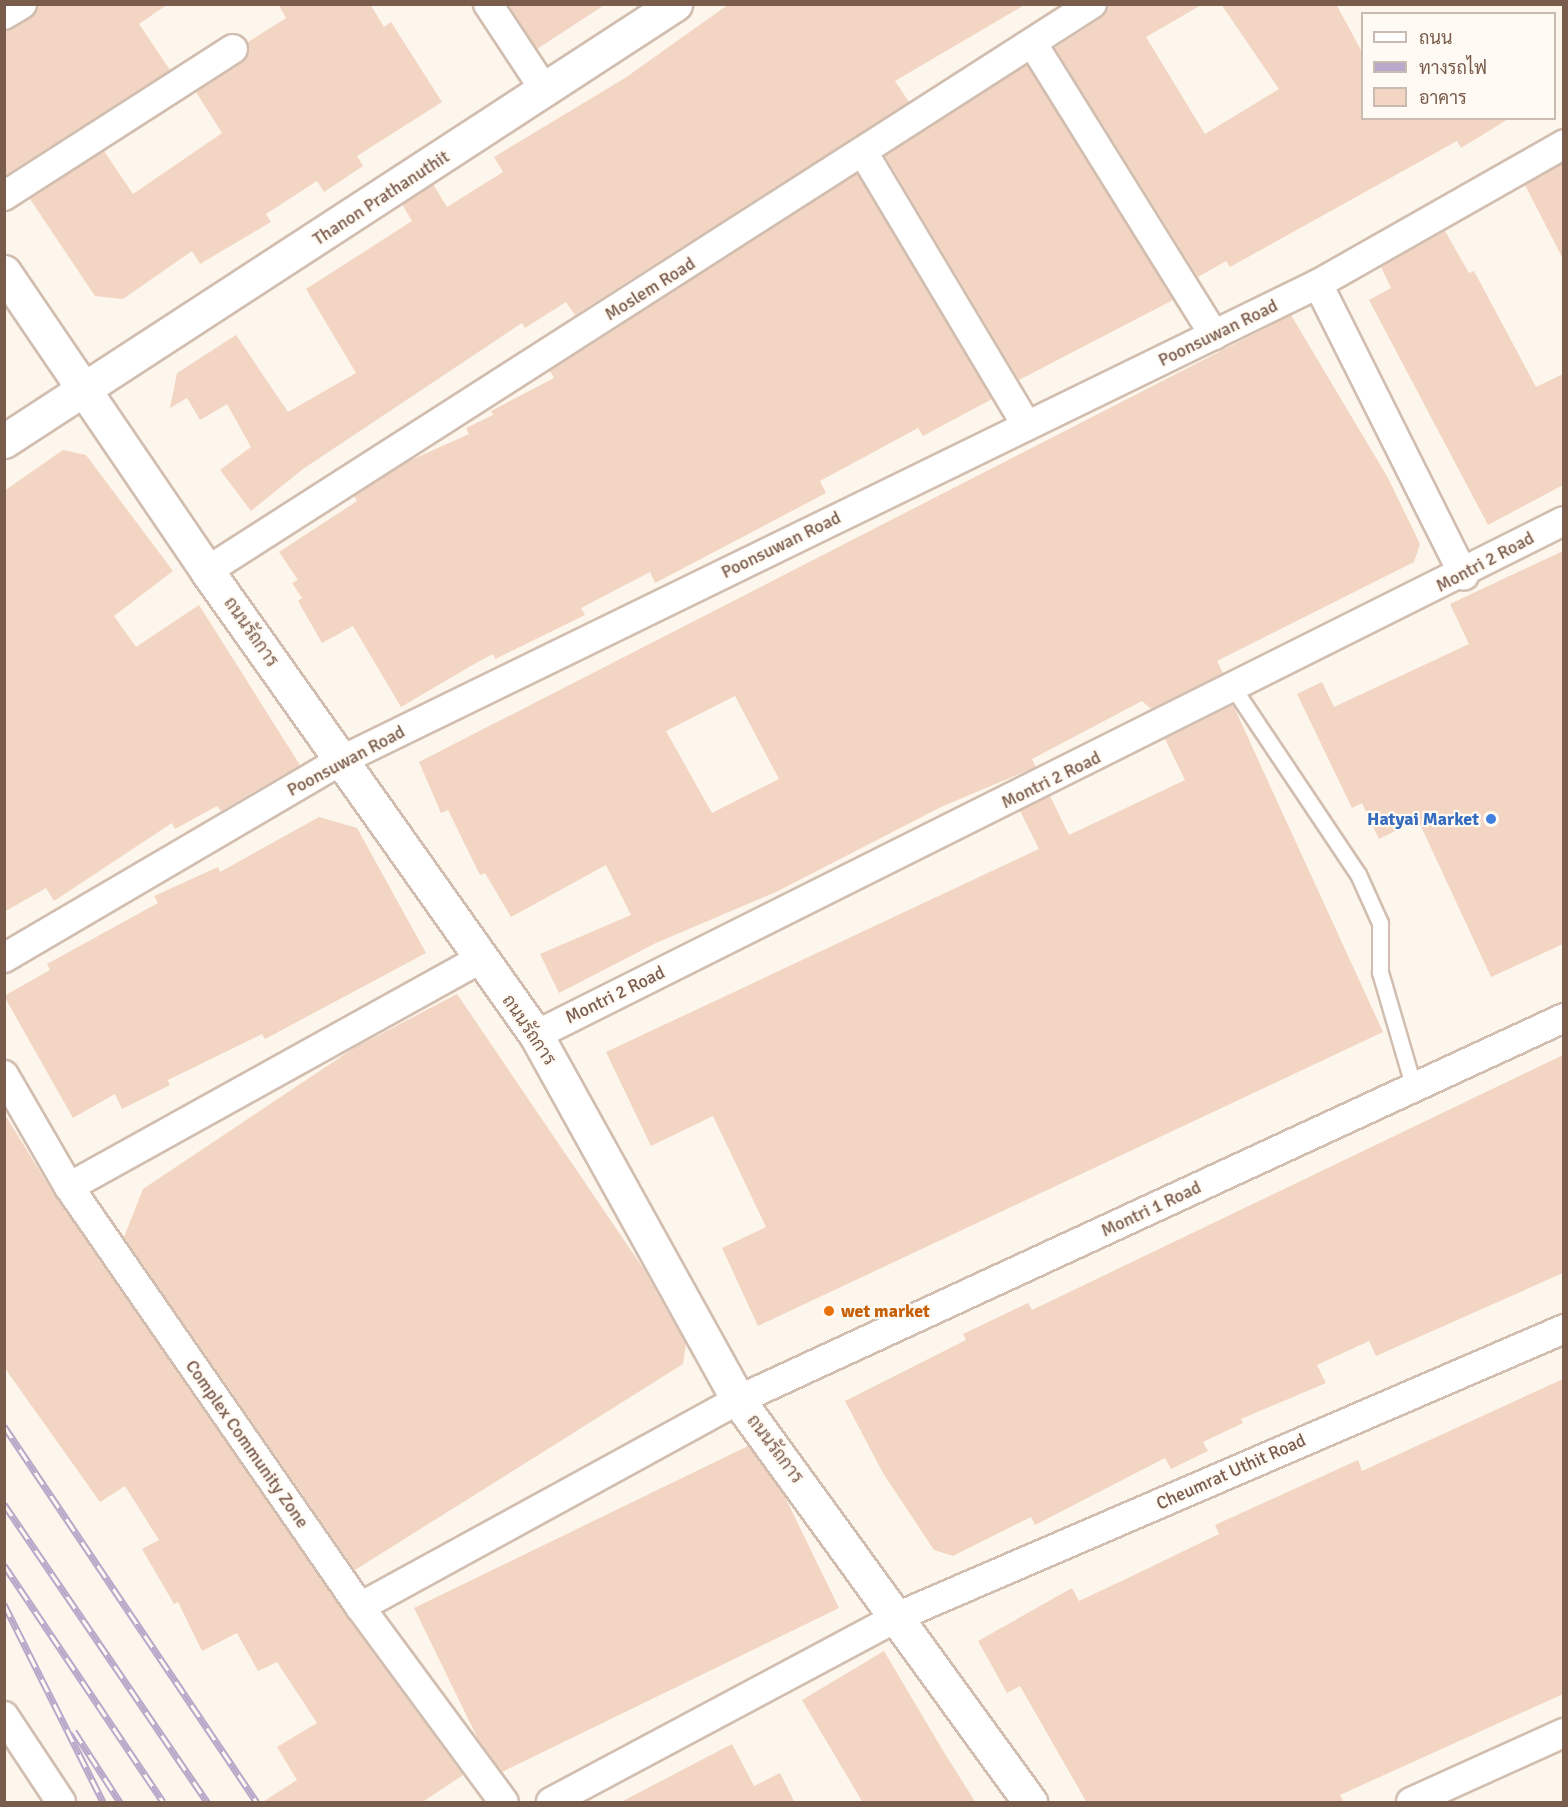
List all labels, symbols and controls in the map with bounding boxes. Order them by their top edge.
legend [1361,12,1556,120]
text: ถนน [1419,27,1452,49]
text: ทางรถไฟ [1419,57,1487,79]
text: อาคาร [1419,87,1467,109]
street label: Thanon Prathanuthit [309,146,453,250]
street label: Moslem Road [601,253,699,325]
street label: Poonsuwan Road [1155,295,1281,371]
street label: Poonsuwan Road [718,507,844,583]
street label: Montri 2 Road [1432,527,1538,597]
street label: ถนนรัถการ [219,593,283,671]
street label: Poonsuwan Road [283,721,409,801]
street label: Montri 2 Road [998,747,1104,813]
place label: Hatyai Market [1367,808,1479,830]
marker: Hatyai Market [1484,812,1498,826]
street label: Montri 2 Road [562,962,668,1028]
street label: ถนนรัถการ [498,991,560,1069]
street label: Montri 1 Road [1097,1176,1205,1242]
place label: wet market [841,1300,930,1322]
marker: wet market [822,1304,836,1318]
street label: Complex Community Zone [181,1356,313,1532]
street label: ถนนรัถการ [742,1410,808,1488]
street label: Cheumrat Uthit Road [1153,1429,1309,1515]

